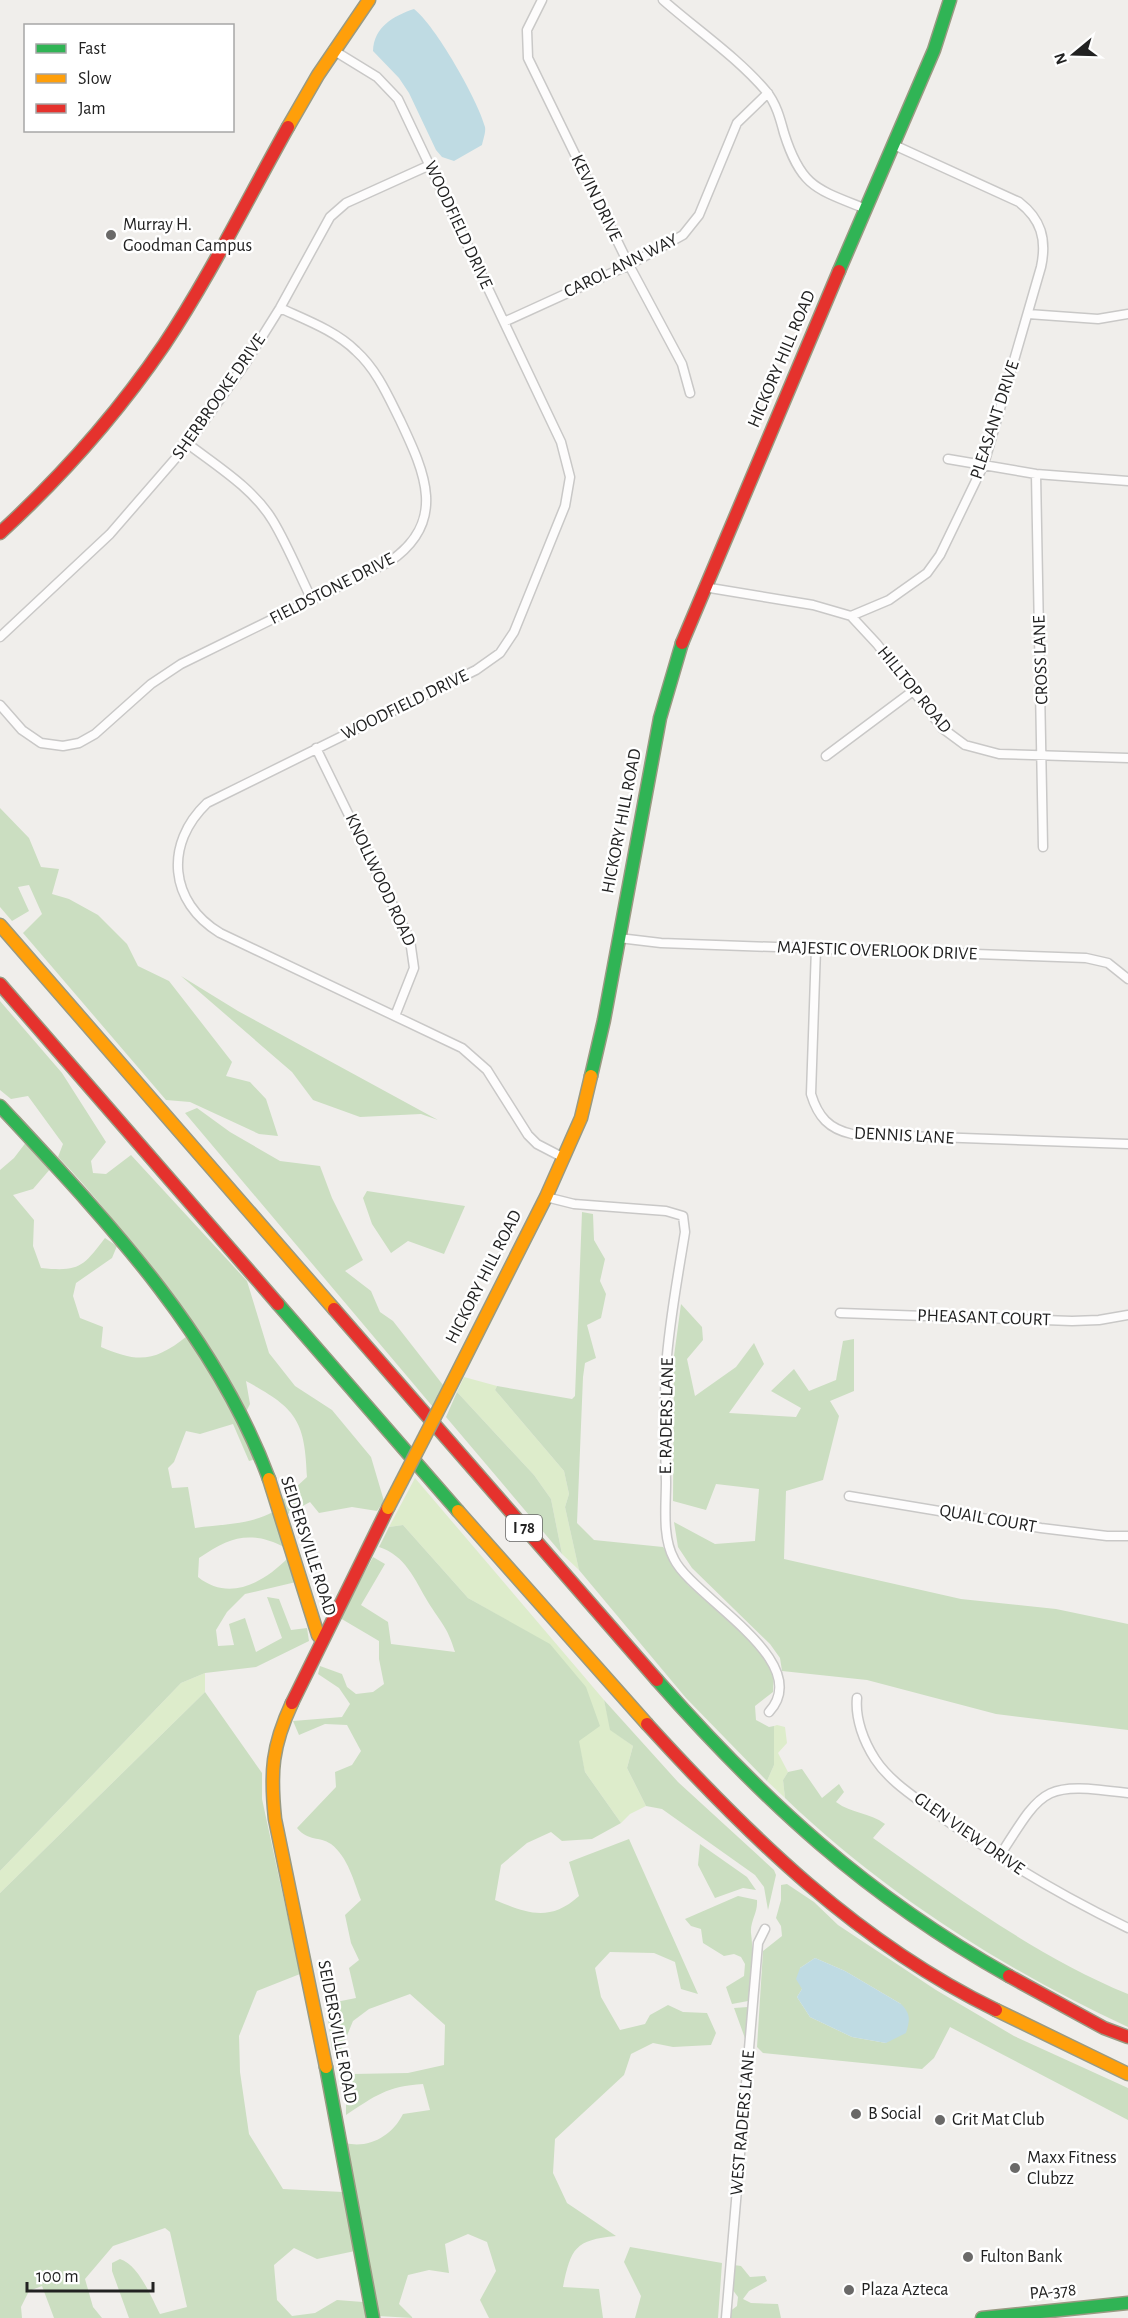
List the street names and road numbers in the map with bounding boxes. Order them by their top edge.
street label: KEVIN DRIVE [567,152,625,244]
street label: WOODFIELD DRIVE [421,158,496,292]
street label: CAROL ANN WAY [561,230,681,301]
street label: HICKORY HILL ROAD [745,288,819,430]
street label: SHERBROOKE DRIVE [169,331,269,463]
street label: PLEASANT DRIVE [967,358,1023,482]
street label: FIELDSTONE DRIVE [267,550,397,628]
street label: CROSS LANE [1030,615,1052,705]
street label: HILLTOP ROAD [874,643,954,737]
street label: WOODFIELD DRIVE [339,666,472,743]
street label: HICKORY HILL ROAD [599,747,645,895]
street label: KNOLLWOOD ROAD [341,811,419,949]
street label: MAJESTIC OVERLOOK DRIVE [777,939,978,963]
street label: DENNIS LANE [854,1124,955,1148]
street label: HICKORY HILL ROAD [443,1207,525,1347]
street label: PHEASANT COURT [917,1307,1051,1329]
street label: E. RADERS LANE [657,1357,677,1475]
street label: SEIDERSVILLE ROAD [277,1474,339,1618]
street label: QUAIL COURT [938,1502,1038,1536]
road number: I 78 [506,1515,542,1541]
street label: GLEN VIEW DRIVE [911,1789,1028,1879]
street label: SEIDERSVILLE ROAD [314,1959,360,2105]
street label: WEST RADERS LANE [728,2049,758,2196]
street label: PA-378 [1029,2281,1077,2303]

